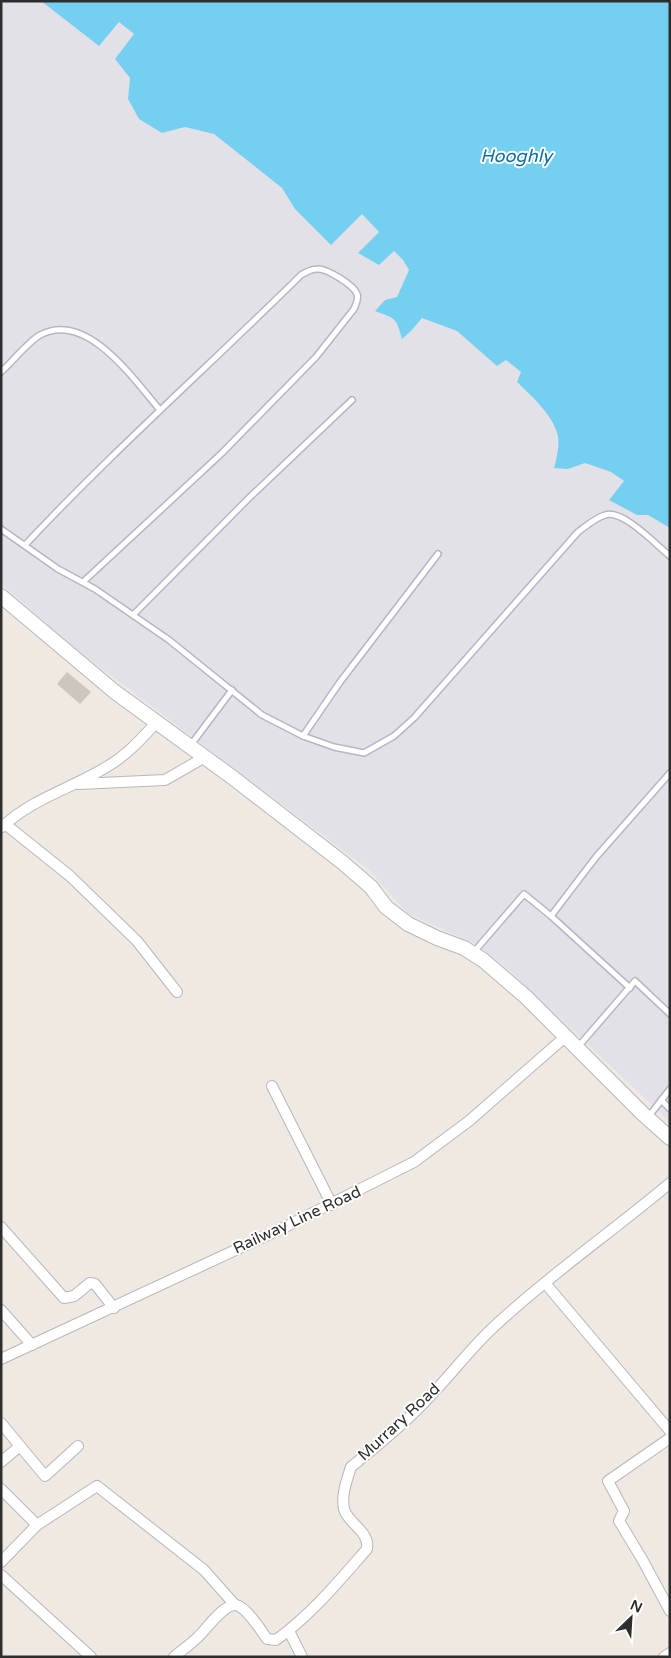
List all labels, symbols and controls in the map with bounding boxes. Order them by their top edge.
water label: Hooghly [480,145,554,167]
street label: Railway Line Road [230,1182,364,1258]
street label: Murrary Road [354,1379,444,1465]
north arrow [606,1593,656,1643]
text: N [628,1597,645,1617]

